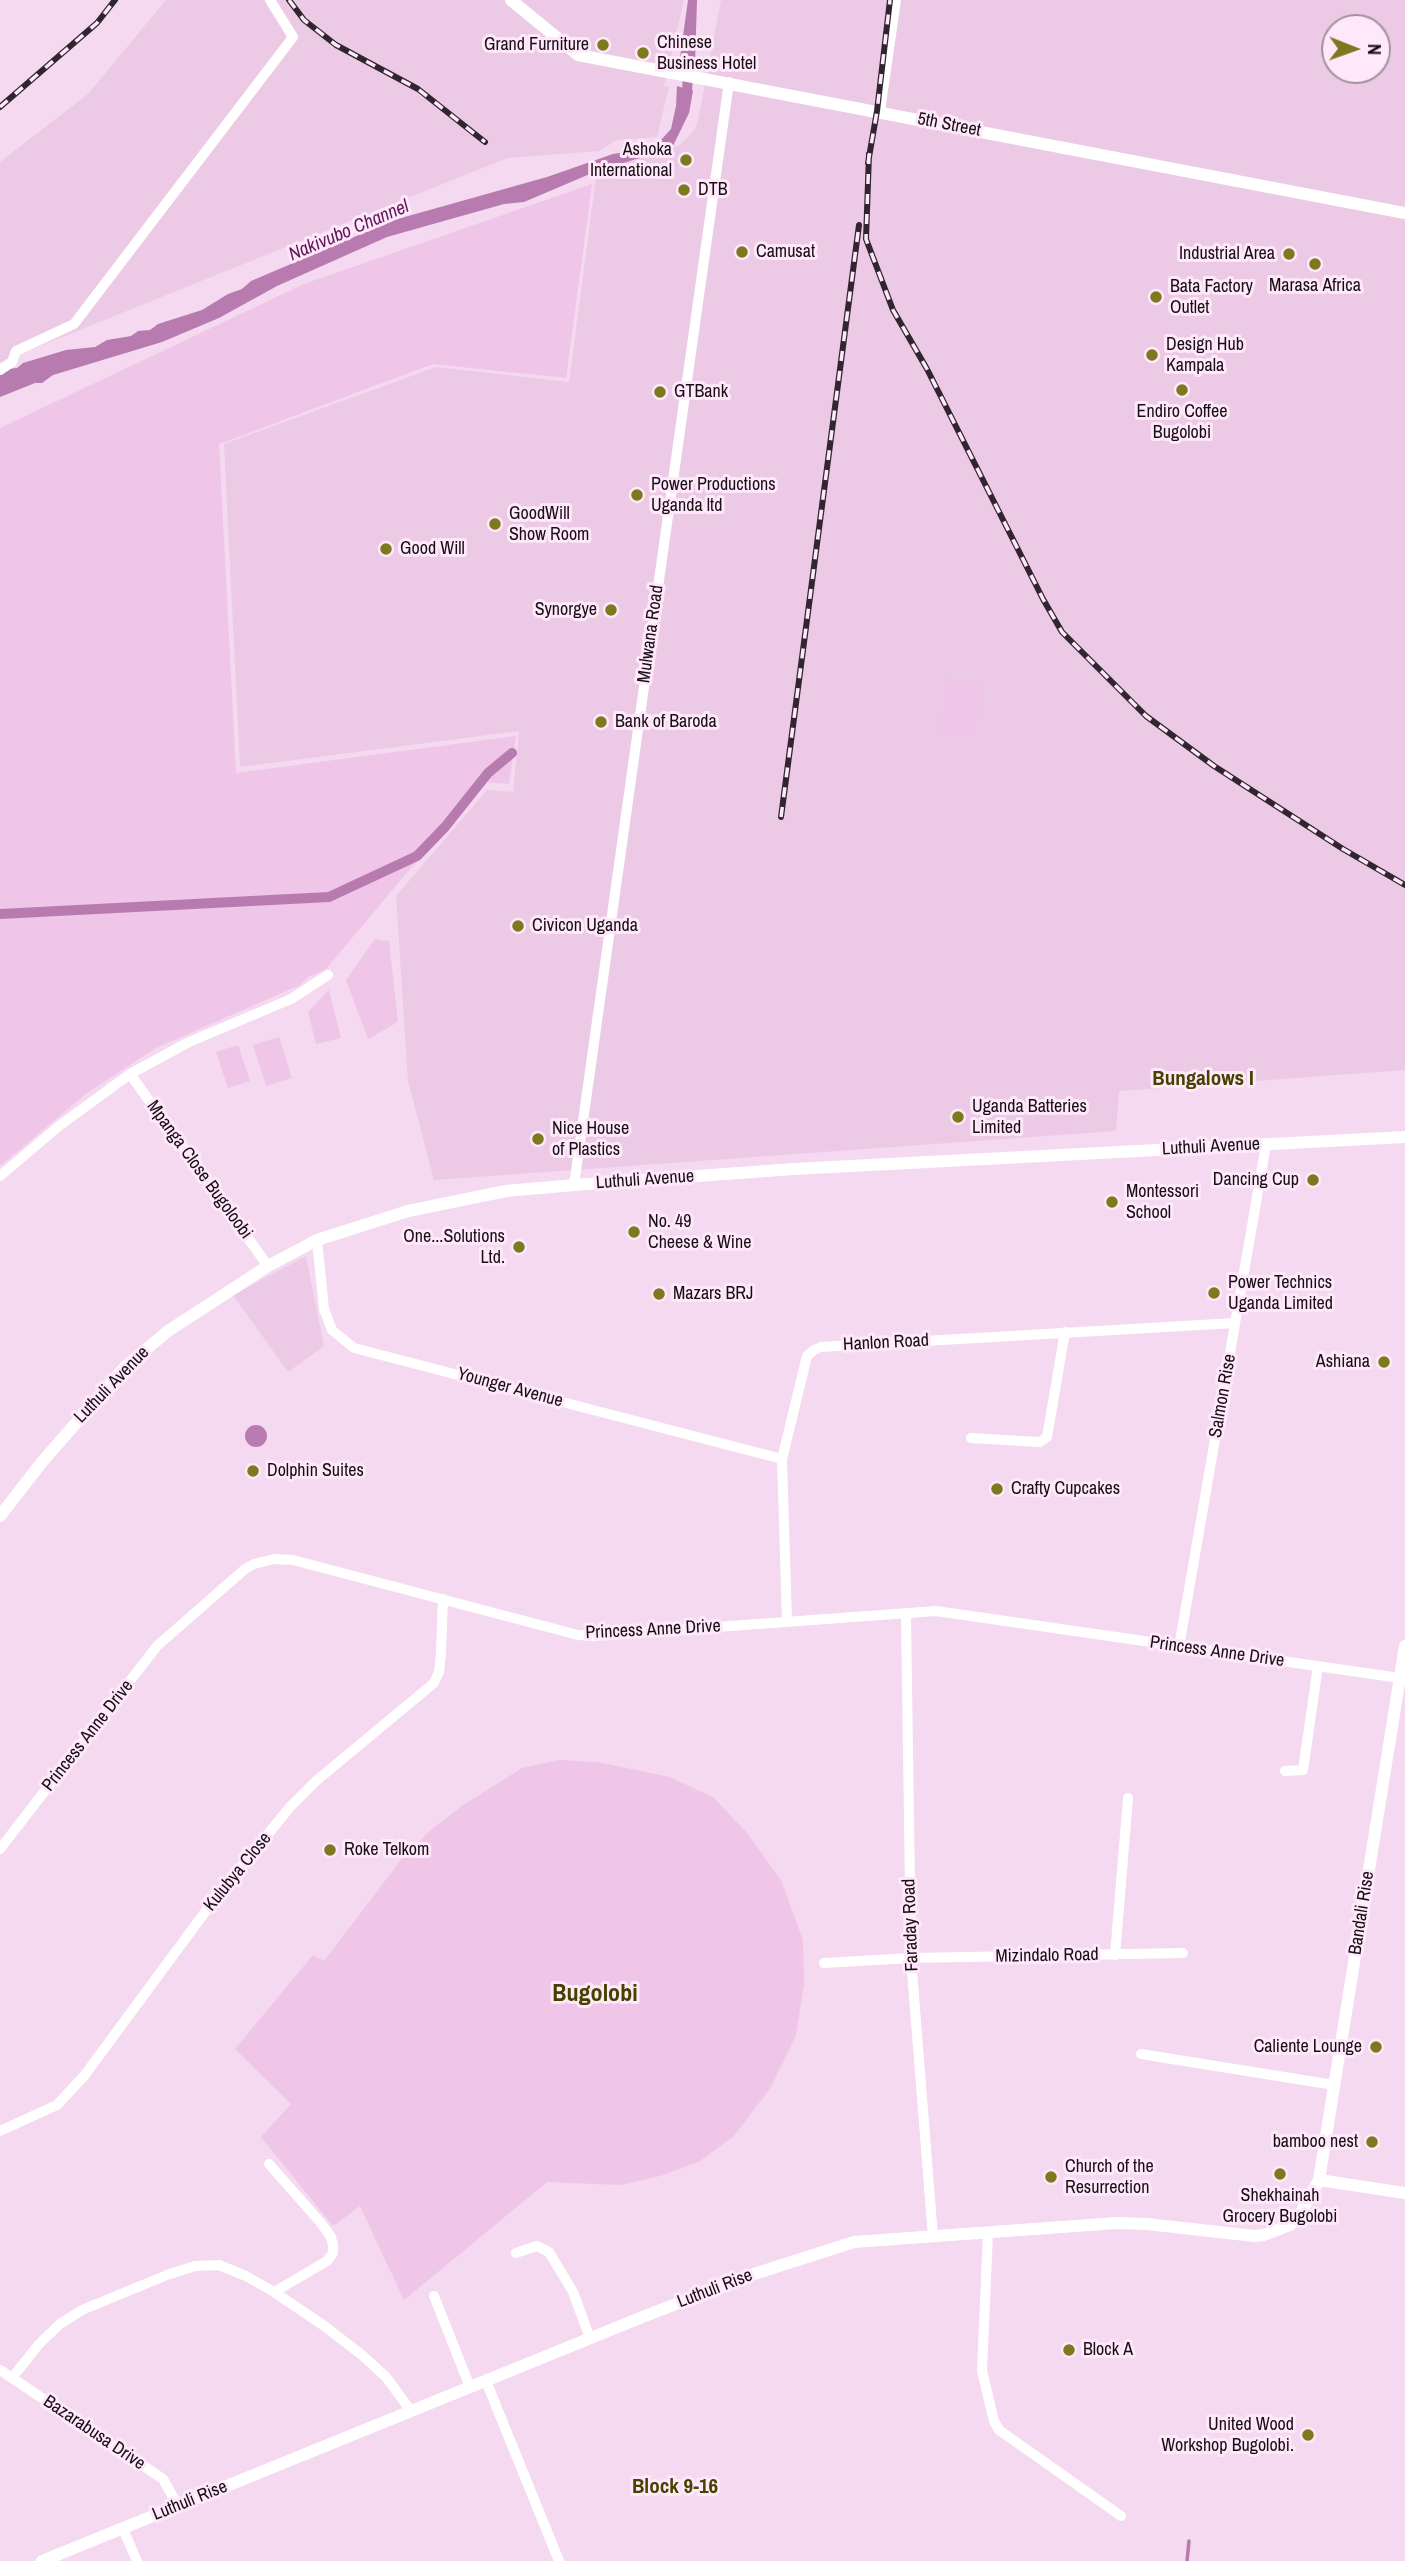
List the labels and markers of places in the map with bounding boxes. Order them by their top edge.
place label: Chinese Business Hotel [657,32,756,74]
place label: Grand Furniture [484,34,589,56]
marker: Grand Furniture [595,37,611,53]
marker: Chinese Business Hotel [635,45,651,61]
place label: Ashoka International [590,139,672,182]
marker: Ashoka International [678,152,694,168]
place label: DTB [698,179,728,201]
marker: DTB [676,182,692,198]
place label: Camusat [756,241,815,263]
place label: Industrial Area [1179,243,1275,265]
marker: Camusat [734,244,750,260]
marker: Industrial Area [1281,246,1297,262]
marker: Marasa Africa [1307,256,1323,272]
place label: Marasa Africa [1269,275,1361,297]
place label: Bata Factory Outlet [1170,276,1253,318]
marker: Bata Factory Outlet [1148,289,1164,305]
place label: Design Hub Kampala [1166,334,1244,376]
marker: Design Hub Kampala [1144,347,1160,363]
place label: GTBank [674,381,728,403]
marker: Endiro Coffee Bugolobi [1174,382,1190,398]
marker: GTBank [652,384,668,400]
place label: Endiro Coffee Bugolobi [1137,401,1227,444]
place label: Power Productions Uganda ltd [651,474,776,516]
marker: Power Productions Uganda ltd [629,487,645,503]
place label: GoodWill Show Room [509,503,589,546]
marker: GoodWill Show Room [487,516,503,532]
place label: Good Will [400,538,465,560]
marker: Good Will [378,541,394,557]
place label: Synorgye [535,599,597,621]
marker: Synorgye [603,602,619,618]
place label: Bank of Baroda [615,711,717,733]
marker: Bank of Baroda [593,714,609,730]
place label: Civicon Uganda [532,915,638,937]
marker: Civicon Uganda [510,918,526,934]
place label: Uganda Batteries Limited [972,1096,1087,1138]
marker: Uganda Batteries Limited [950,1109,966,1125]
place label: Nice House of Plastics [552,1118,629,1160]
marker: Nice House of Plastics [530,1131,546,1147]
place label: Dancing Cup [1213,1169,1299,1191]
marker: Dancing Cup [1305,1172,1321,1188]
place label: Montessori School [1126,1181,1199,1224]
marker: Montessori School [1104,1194,1120,1210]
place label: No. 49 Cheese & Wine [648,1211,751,1254]
marker: No. 49 Cheese & Wine [626,1224,642,1240]
place label: One...Solutions Ltd. [403,1226,505,1268]
marker: One...Solutions Ltd. [511,1239,527,1255]
place label: Power Technics Uganda Limited [1228,1272,1333,1314]
place label: Mazars BRJ [673,1283,753,1305]
marker: Power Technics Uganda Limited [1206,1285,1222,1301]
marker: Mazars BRJ [651,1286,667,1302]
place label: Ashiana [1316,1351,1370,1373]
marker: Ashiana [1376,1354,1392,1370]
place label: Dolphin Suites [267,1460,364,1482]
marker: Dolphin Suites [245,1463,261,1479]
place label: Crafty Cupcakes [1011,1478,1120,1500]
marker: Crafty Cupcakes [989,1481,1005,1497]
place label: Roke Telkom [344,1839,429,1861]
marker: Roke Telkom [322,1842,338,1858]
place label: Caliente Lounge [1254,2036,1362,2058]
marker: Caliente Lounge [1368,2039,1384,2055]
place label: bamboo nest [1273,2131,1358,2153]
marker: bamboo nest [1364,2134,1380,2150]
place label: Church of the Resurrection [1065,2156,1154,2198]
marker: Shekhainah Grocery Bugolobi [1272,2166,1288,2182]
marker: Church of the Resurrection [1043,2169,1059,2185]
place label: Shekhainah Grocery Bugolobi [1223,2185,1337,2228]
place label: Block A [1083,2339,1133,2361]
marker: Block A [1061,2342,1077,2358]
place label: United Wood Workshop Bugolobi. [1161,2414,1294,2456]
marker: United Wood Workshop Bugolobi. [1300,2427,1316,2443]

